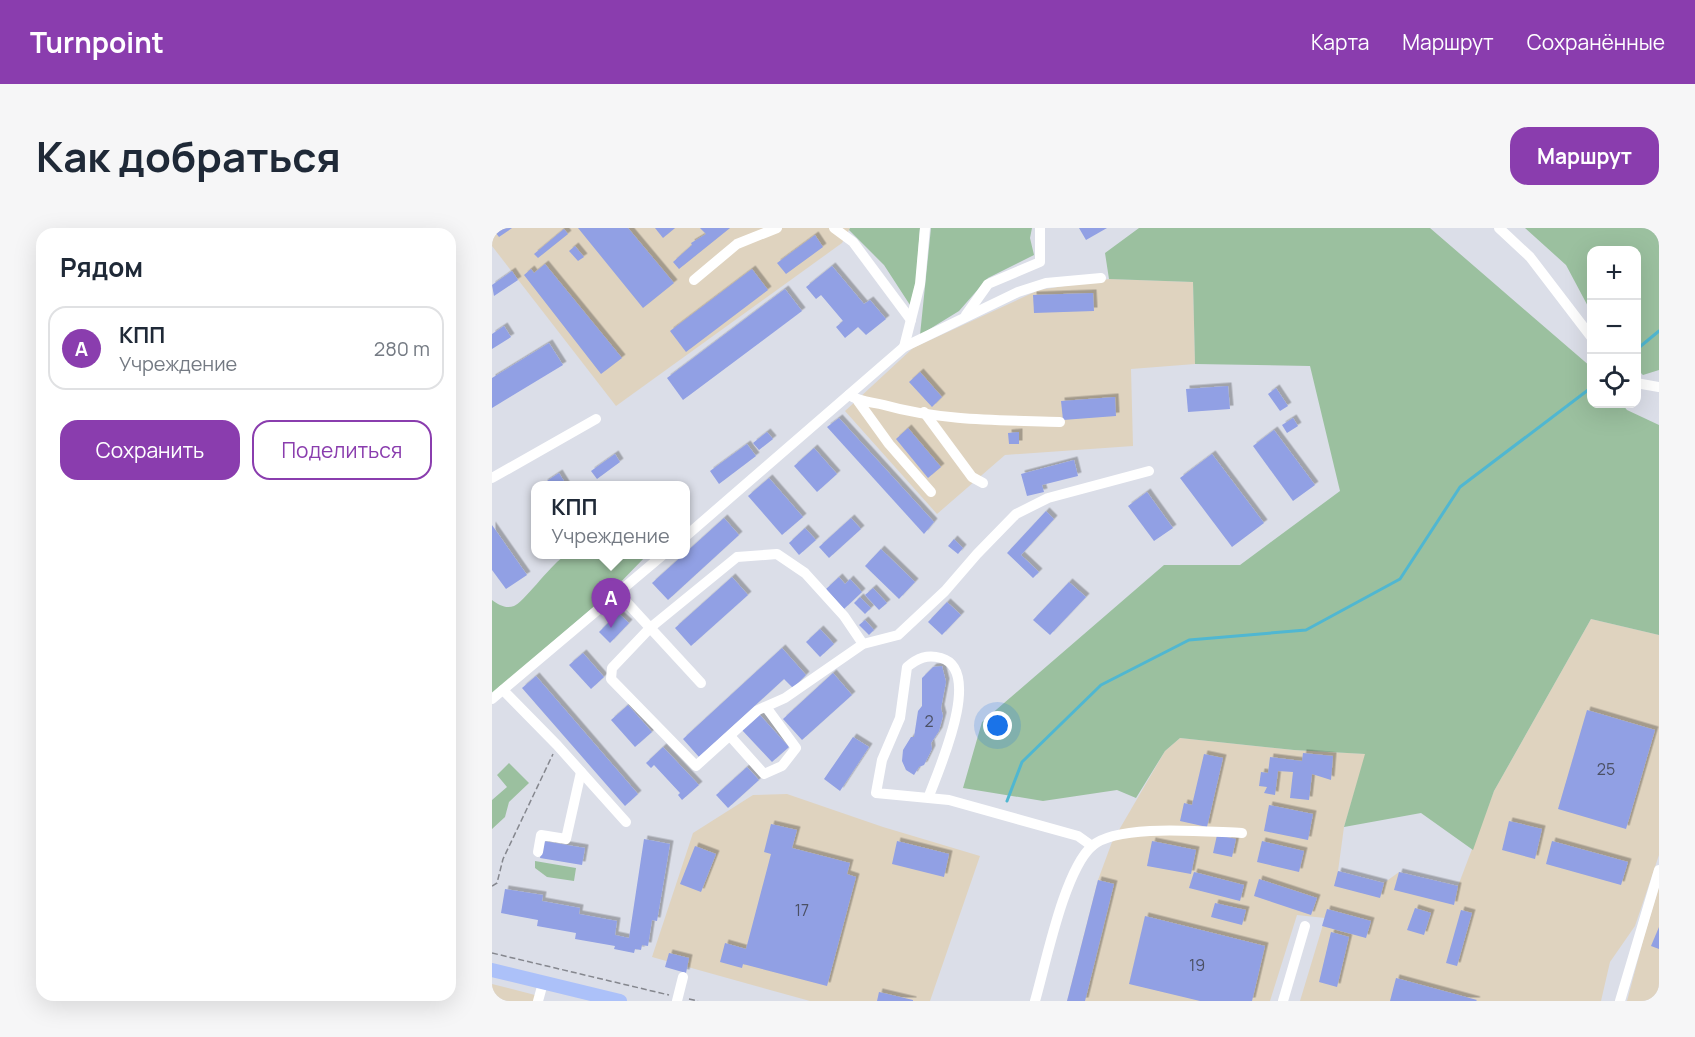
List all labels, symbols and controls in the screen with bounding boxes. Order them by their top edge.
text: Turnpoint [30,23,164,61]
text: Карта [1311,28,1369,56]
text: Маршрут [1402,28,1494,56]
text: Сохранённые [1527,28,1665,56]
text: Как добраться [36,127,341,185]
button: Маршрут [1510,127,1659,185]
map controls [1587,246,1641,408]
button: + [1587,246,1641,300]
text: Рядом [60,249,143,285]
button: − [1587,300,1641,354]
text: КПП [119,320,165,350]
text: A [75,335,88,362]
text: 280 m [374,335,430,362]
text: Учреждение [119,350,237,377]
button: locate [1587,354,1641,408]
button: Сохранить [60,420,240,480]
button: Поделиться [252,420,432,480]
popup [531,481,690,559]
text: КПП [551,492,597,522]
text: Учреждение [551,522,670,549]
pin: A [592,578,630,628]
house number: 2 [924,710,934,732]
your location [983,711,1012,740]
house number: 25 [1597,758,1615,780]
house number: 17 [795,899,809,921]
house number: 19 [1189,954,1205,976]

